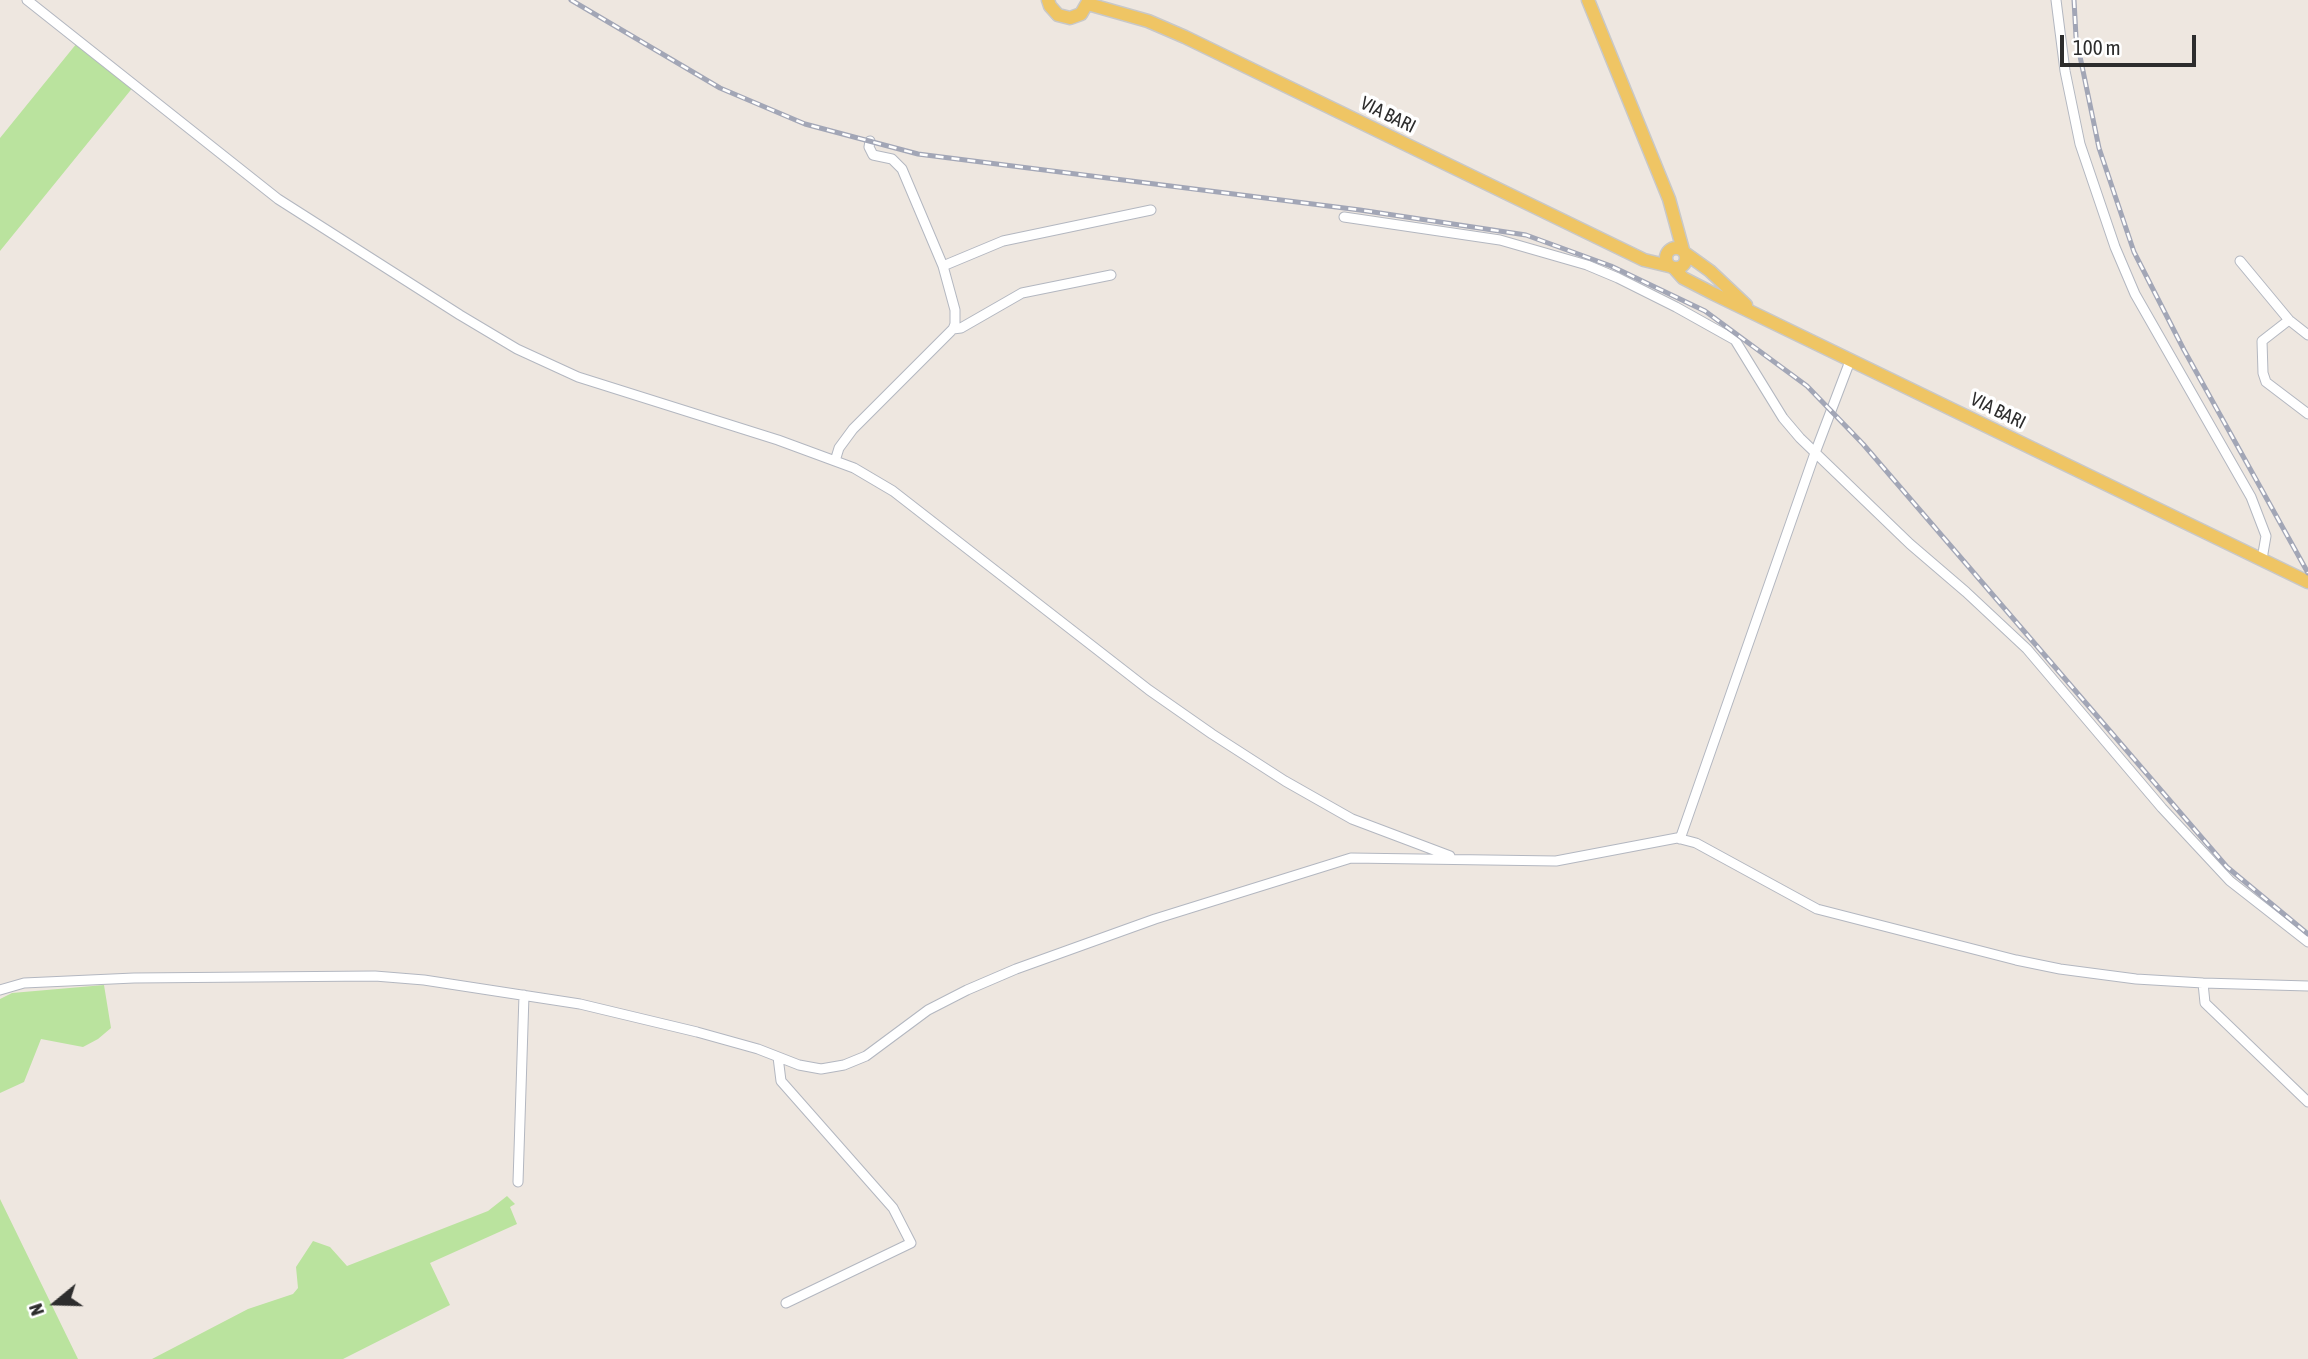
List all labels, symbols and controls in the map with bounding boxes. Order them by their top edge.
scale bar [2063,21,2200,65]
text: 100 m [2073,35,2121,59]
street label: VIA BARI [1357,92,1419,138]
street label: VIA BARI [1967,388,2029,434]
north arrow [21,1268,91,1338]
text: N [24,1301,48,1319]

